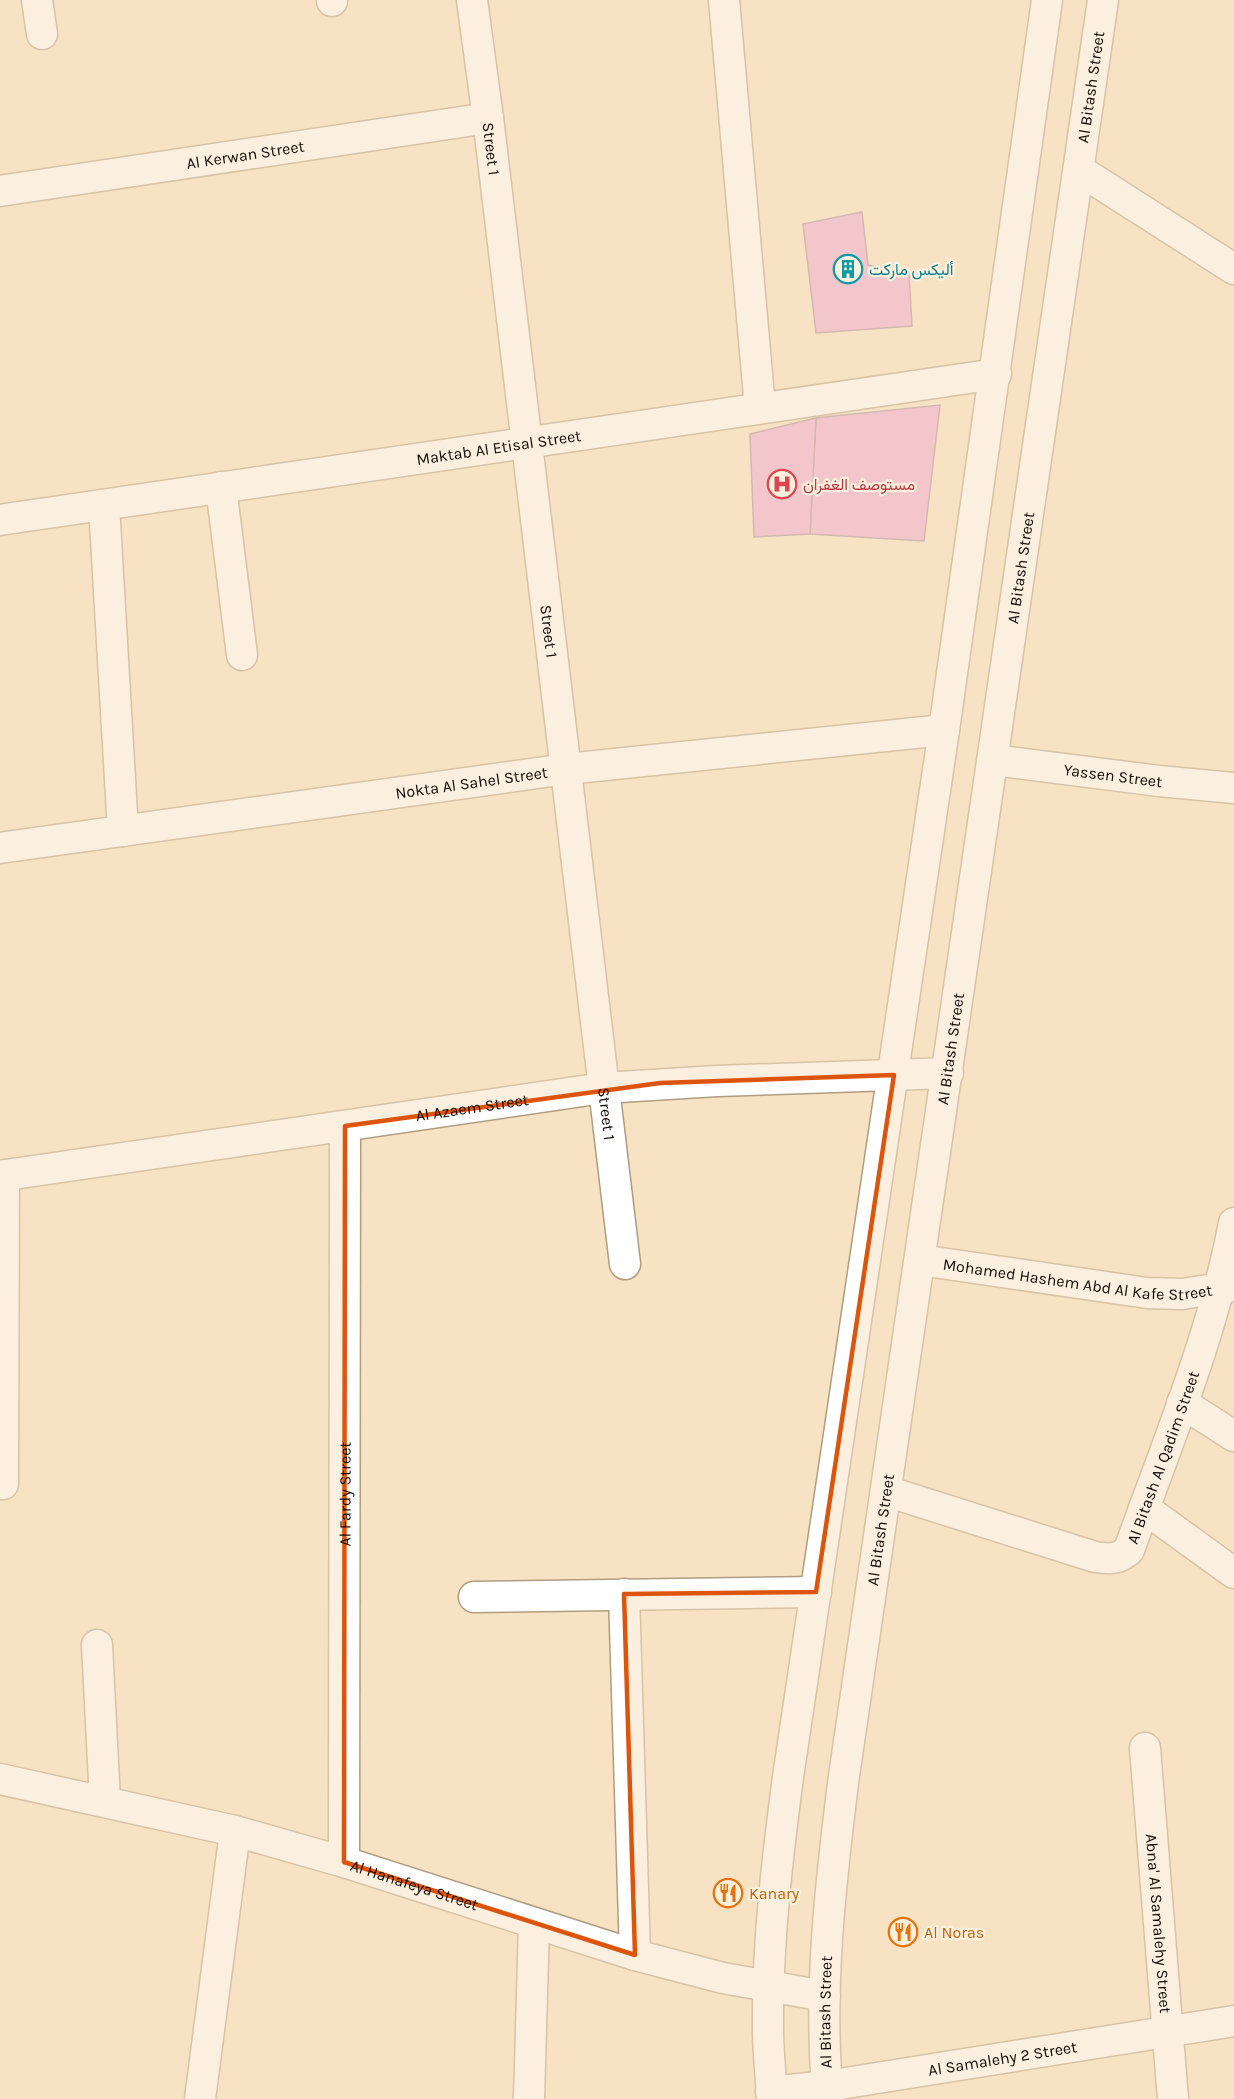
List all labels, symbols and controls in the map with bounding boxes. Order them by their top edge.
street label: Al Bitash Street [1073,30,1108,144]
street label: Street 1 [479,121,504,176]
street label: Al Kerwan Street [185,137,306,173]
building icon: أليكس ماركت [832,253,864,285]
place label: أليكس ماركت [869,260,954,280]
street label: Maktab Al Etisal Street [415,426,582,469]
hospital icon: مستوصف الغفران [766,468,798,500]
place label: مستوصف الغفران [803,475,915,495]
street label: Al Bitash Street [1003,511,1038,625]
street label: Street 1 [536,604,561,659]
street label: Yassen Street [1063,760,1163,791]
street label: Nokta Al Sahel Street [394,763,549,803]
street label: Al Bitash Street [933,992,968,1106]
street label: Street 1 [594,1086,619,1141]
street label: Al Azaem Street [414,1090,530,1125]
street label: Mohamed Hashem Abd Al Kafe Street [942,1254,1213,1304]
street label: Al Bitash Al Qadim Street [1123,1368,1203,1547]
street label: Al Fardy Street [335,1442,355,1546]
street label: Al Bitash Street [863,1473,898,1587]
street label: Abna' Al Samalehy Street [1142,1833,1175,2014]
street label: Al Hanafeya Street [348,1856,481,1914]
restaurant icon: Kanary [712,1877,744,1909]
place label: Kanary [749,1884,800,1903]
restaurant icon: Al Noras [887,1916,919,1948]
place label: Al Noras [924,1923,984,1942]
street label: Al Bitash Street [815,1955,836,2069]
street label: Al Samalehy 2 Street [927,2037,1078,2080]

